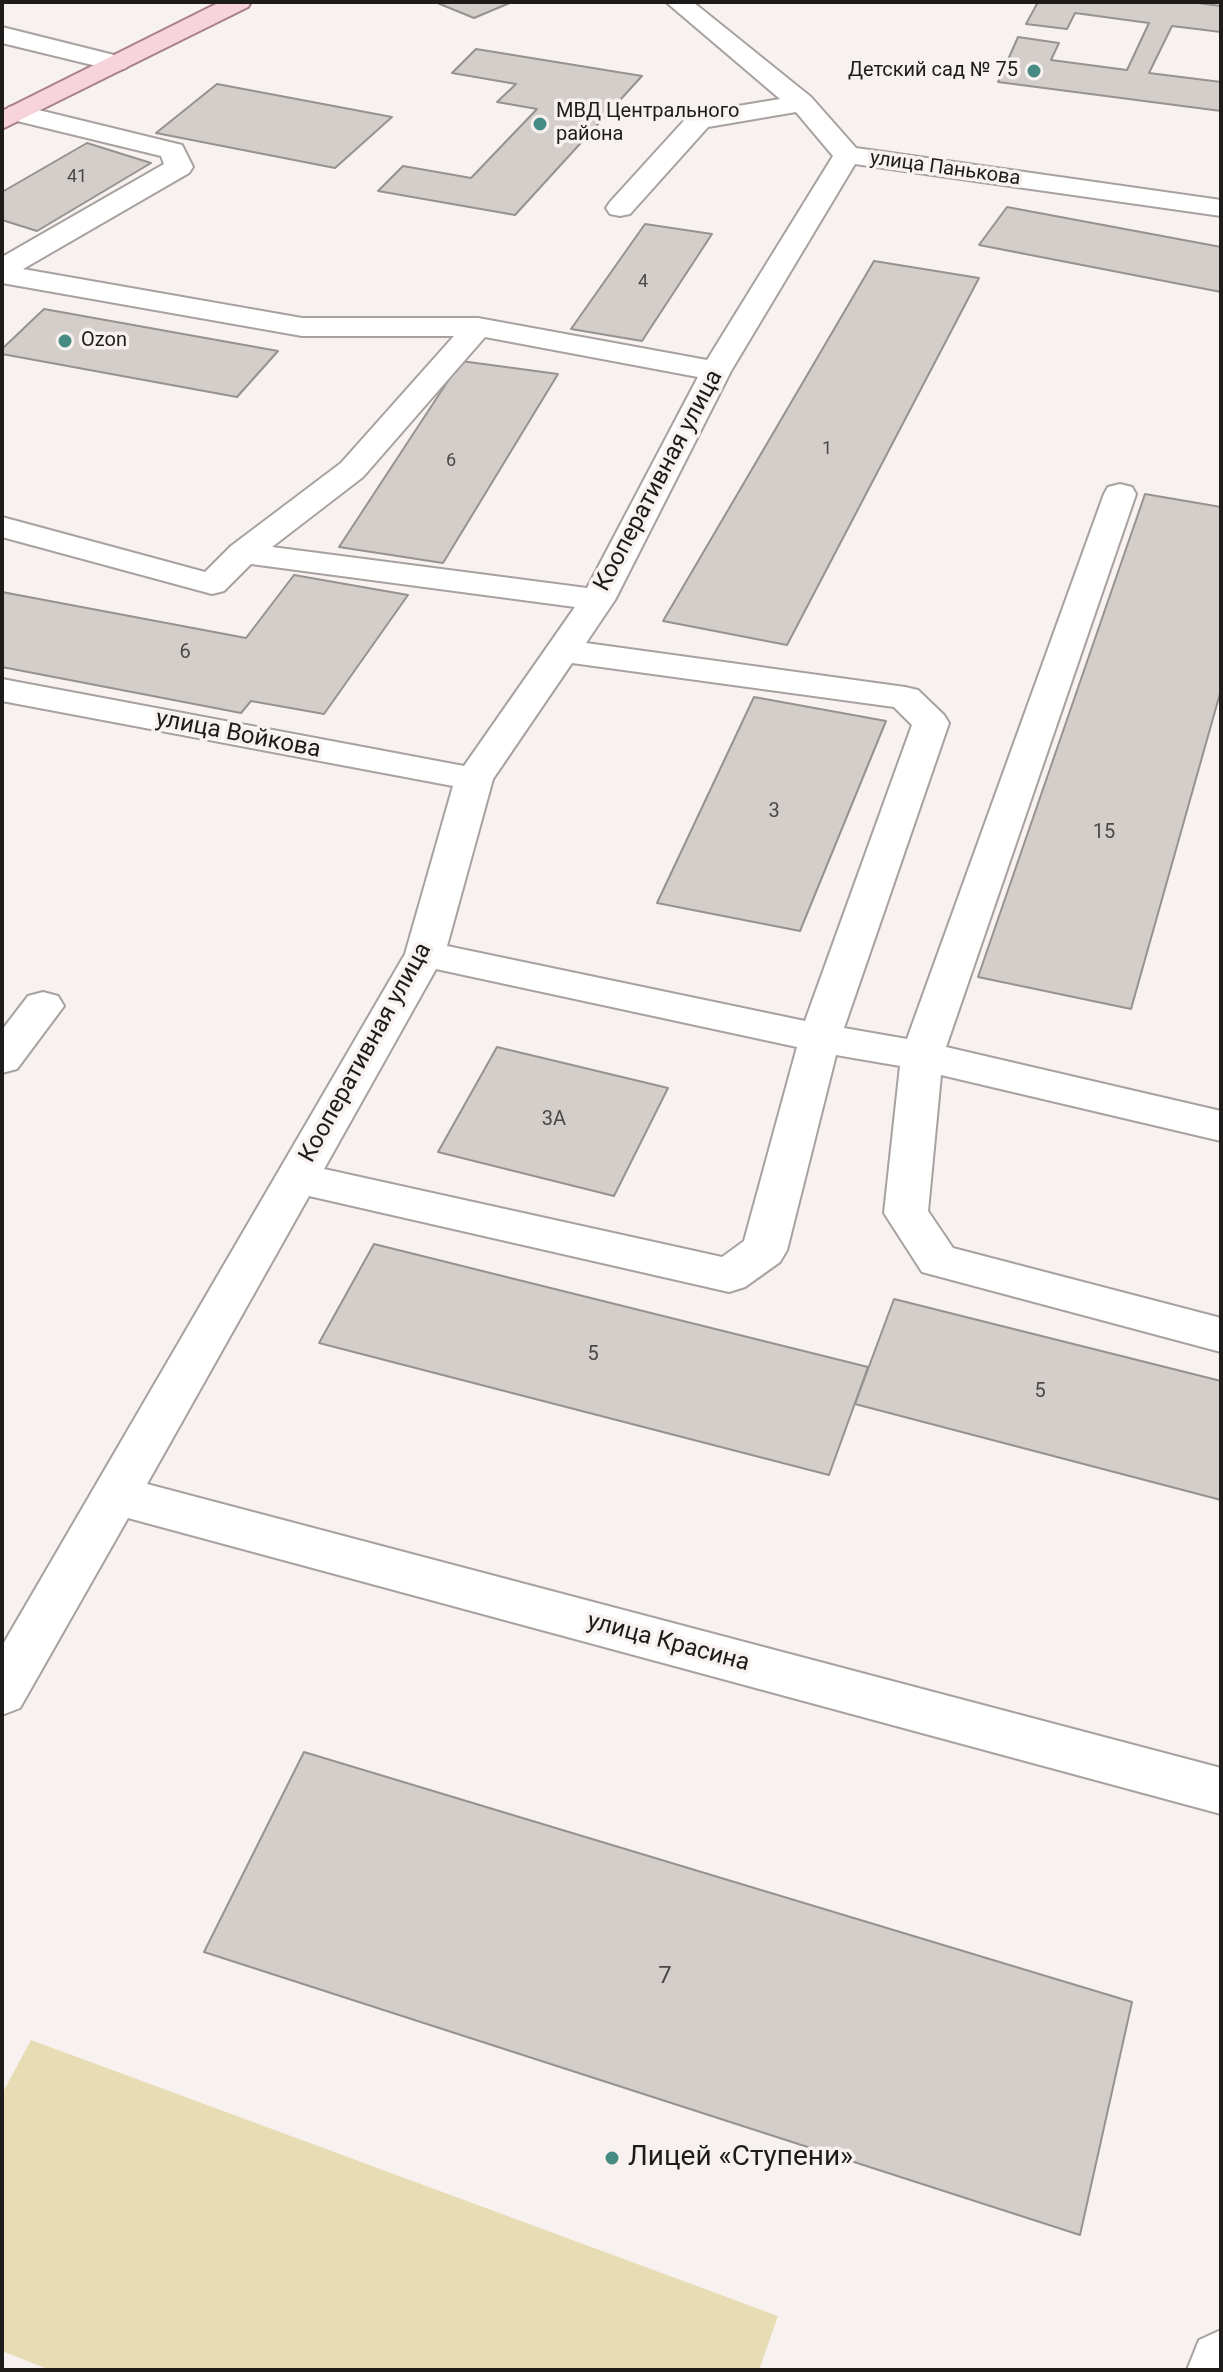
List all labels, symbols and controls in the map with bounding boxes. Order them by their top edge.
place label: Детский сад № 75 [848,59,1018,83]
marker: Детский сад № 75 [1025,62,1043,80]
place label: МВД Центрального района [556,100,739,147]
marker: МВД Центрального района [531,115,549,133]
street label: улица Панькова [868,147,1022,191]
house number: 41 [67,166,87,188]
house number: 4 [638,271,648,293]
place label: Ozon [81,329,127,353]
marker: Ozon [56,332,74,350]
street label: Кооперативная улица [588,365,730,597]
house number: 1 [822,438,832,460]
house number: 6 [446,450,456,472]
house number: 6 [179,641,191,665]
street label: улица Войкова [153,705,323,765]
house number: 3 [768,800,780,824]
house number: 15 [1093,821,1115,845]
street label: Кооперативная улица [294,938,438,1168]
house number: 3А [542,1108,566,1132]
house number: 5 [587,1343,599,1367]
house number: 5 [1034,1380,1046,1404]
street label: улица Красина [584,1608,752,1678]
house number: 7 [658,1963,672,1991]
place label: Лицей «Ступени» [628,2141,853,2175]
marker: Лицей «Ступени» [603,2149,621,2167]

